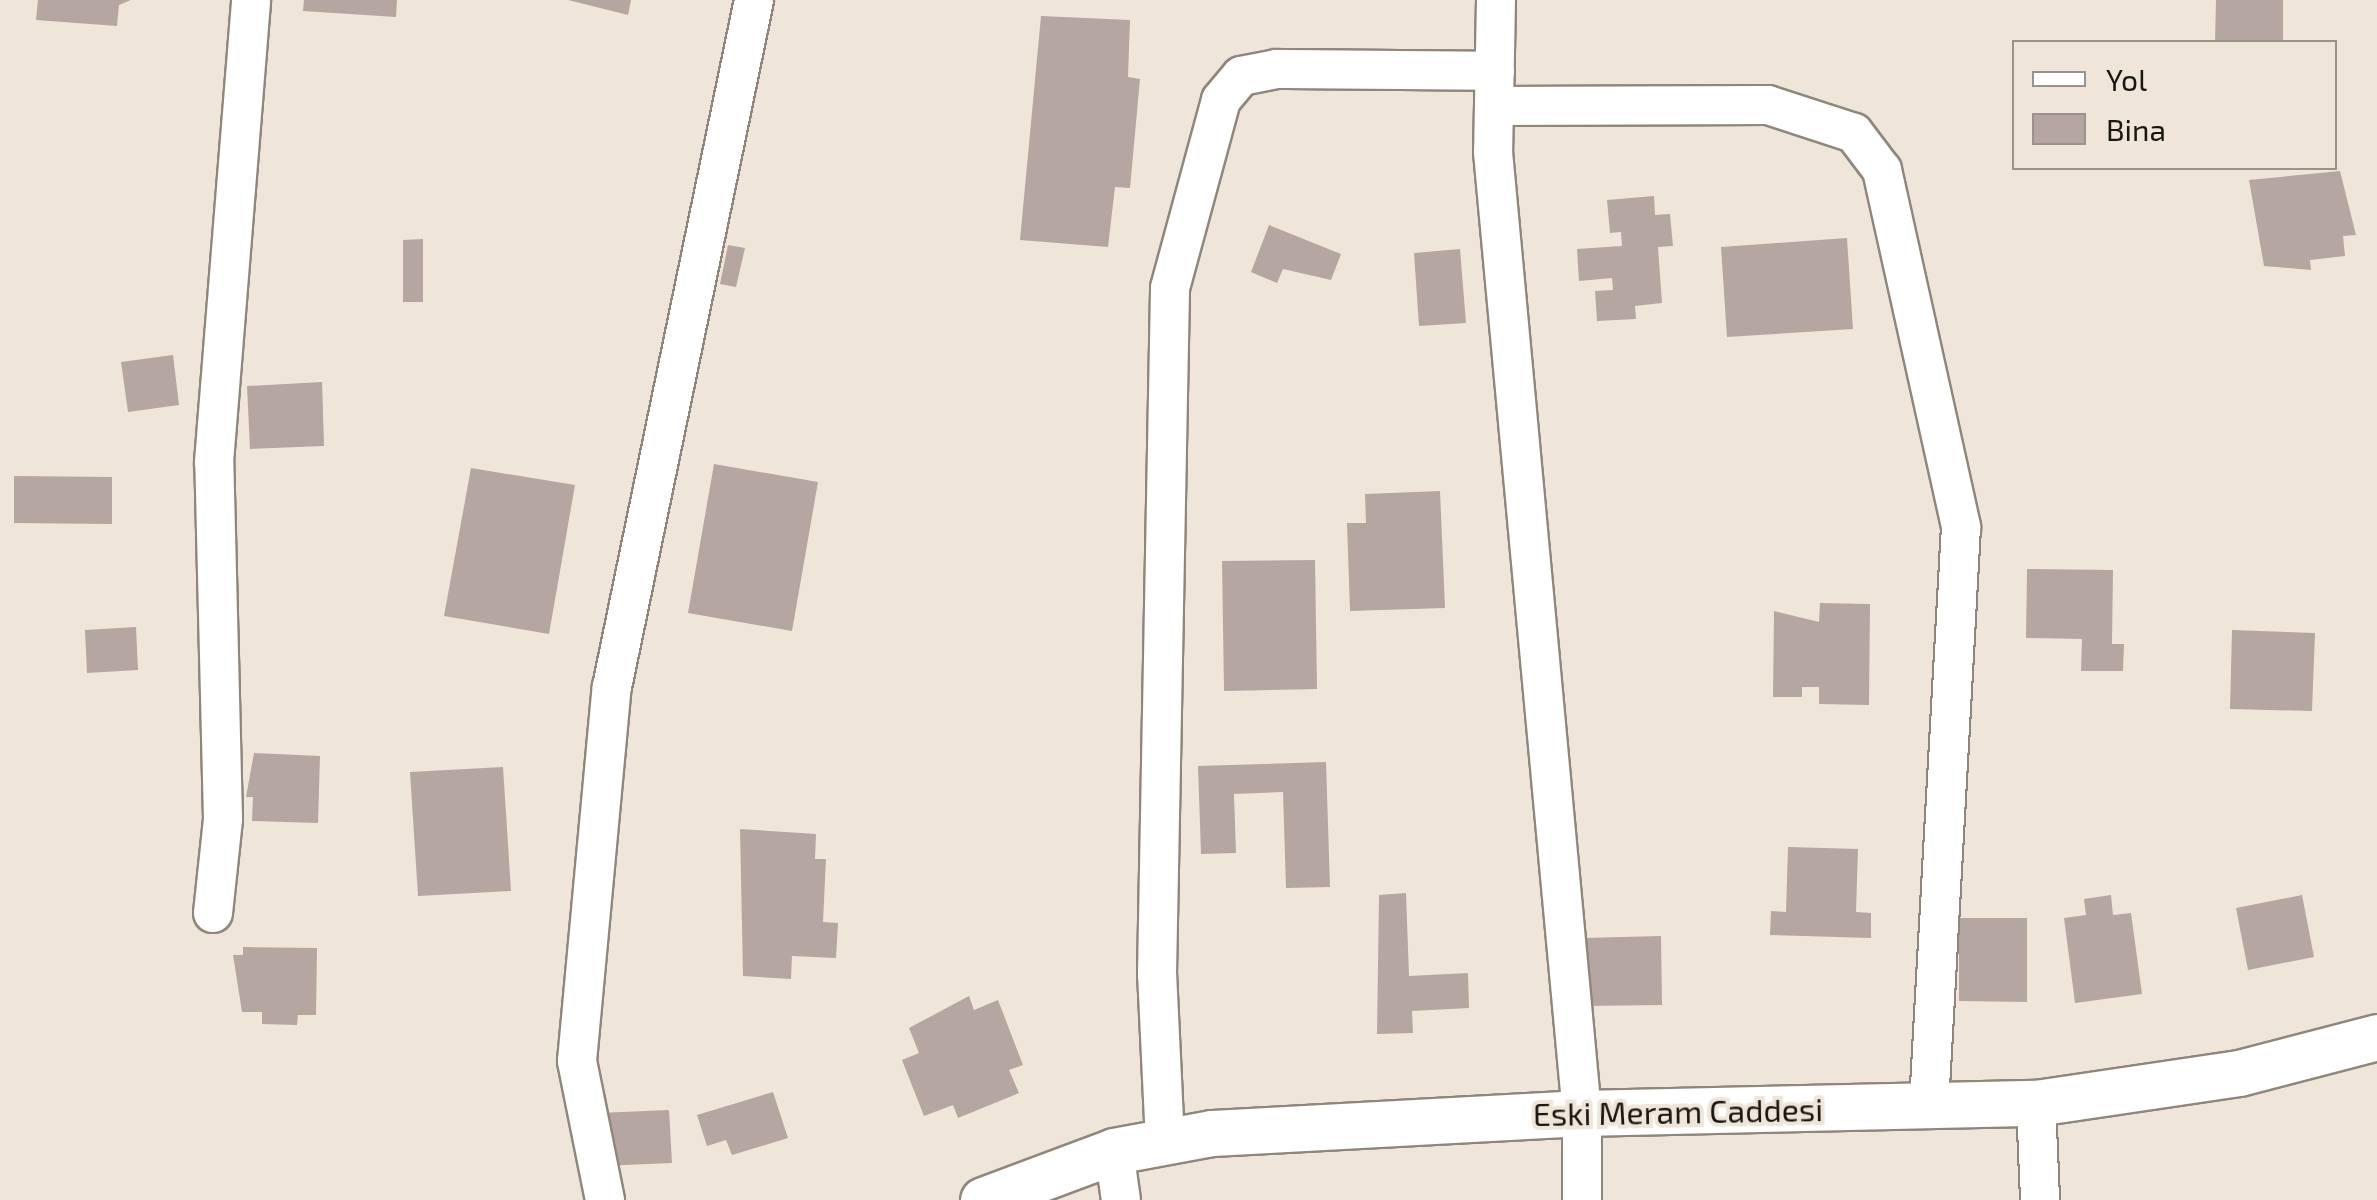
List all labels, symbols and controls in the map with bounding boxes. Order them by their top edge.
legend [2012,40,2337,170]
text: Yol [2106,61,2147,97]
text: Bina [2106,111,2166,147]
street label: Eski Meram Caddesi [1533,1089,1823,1133]

